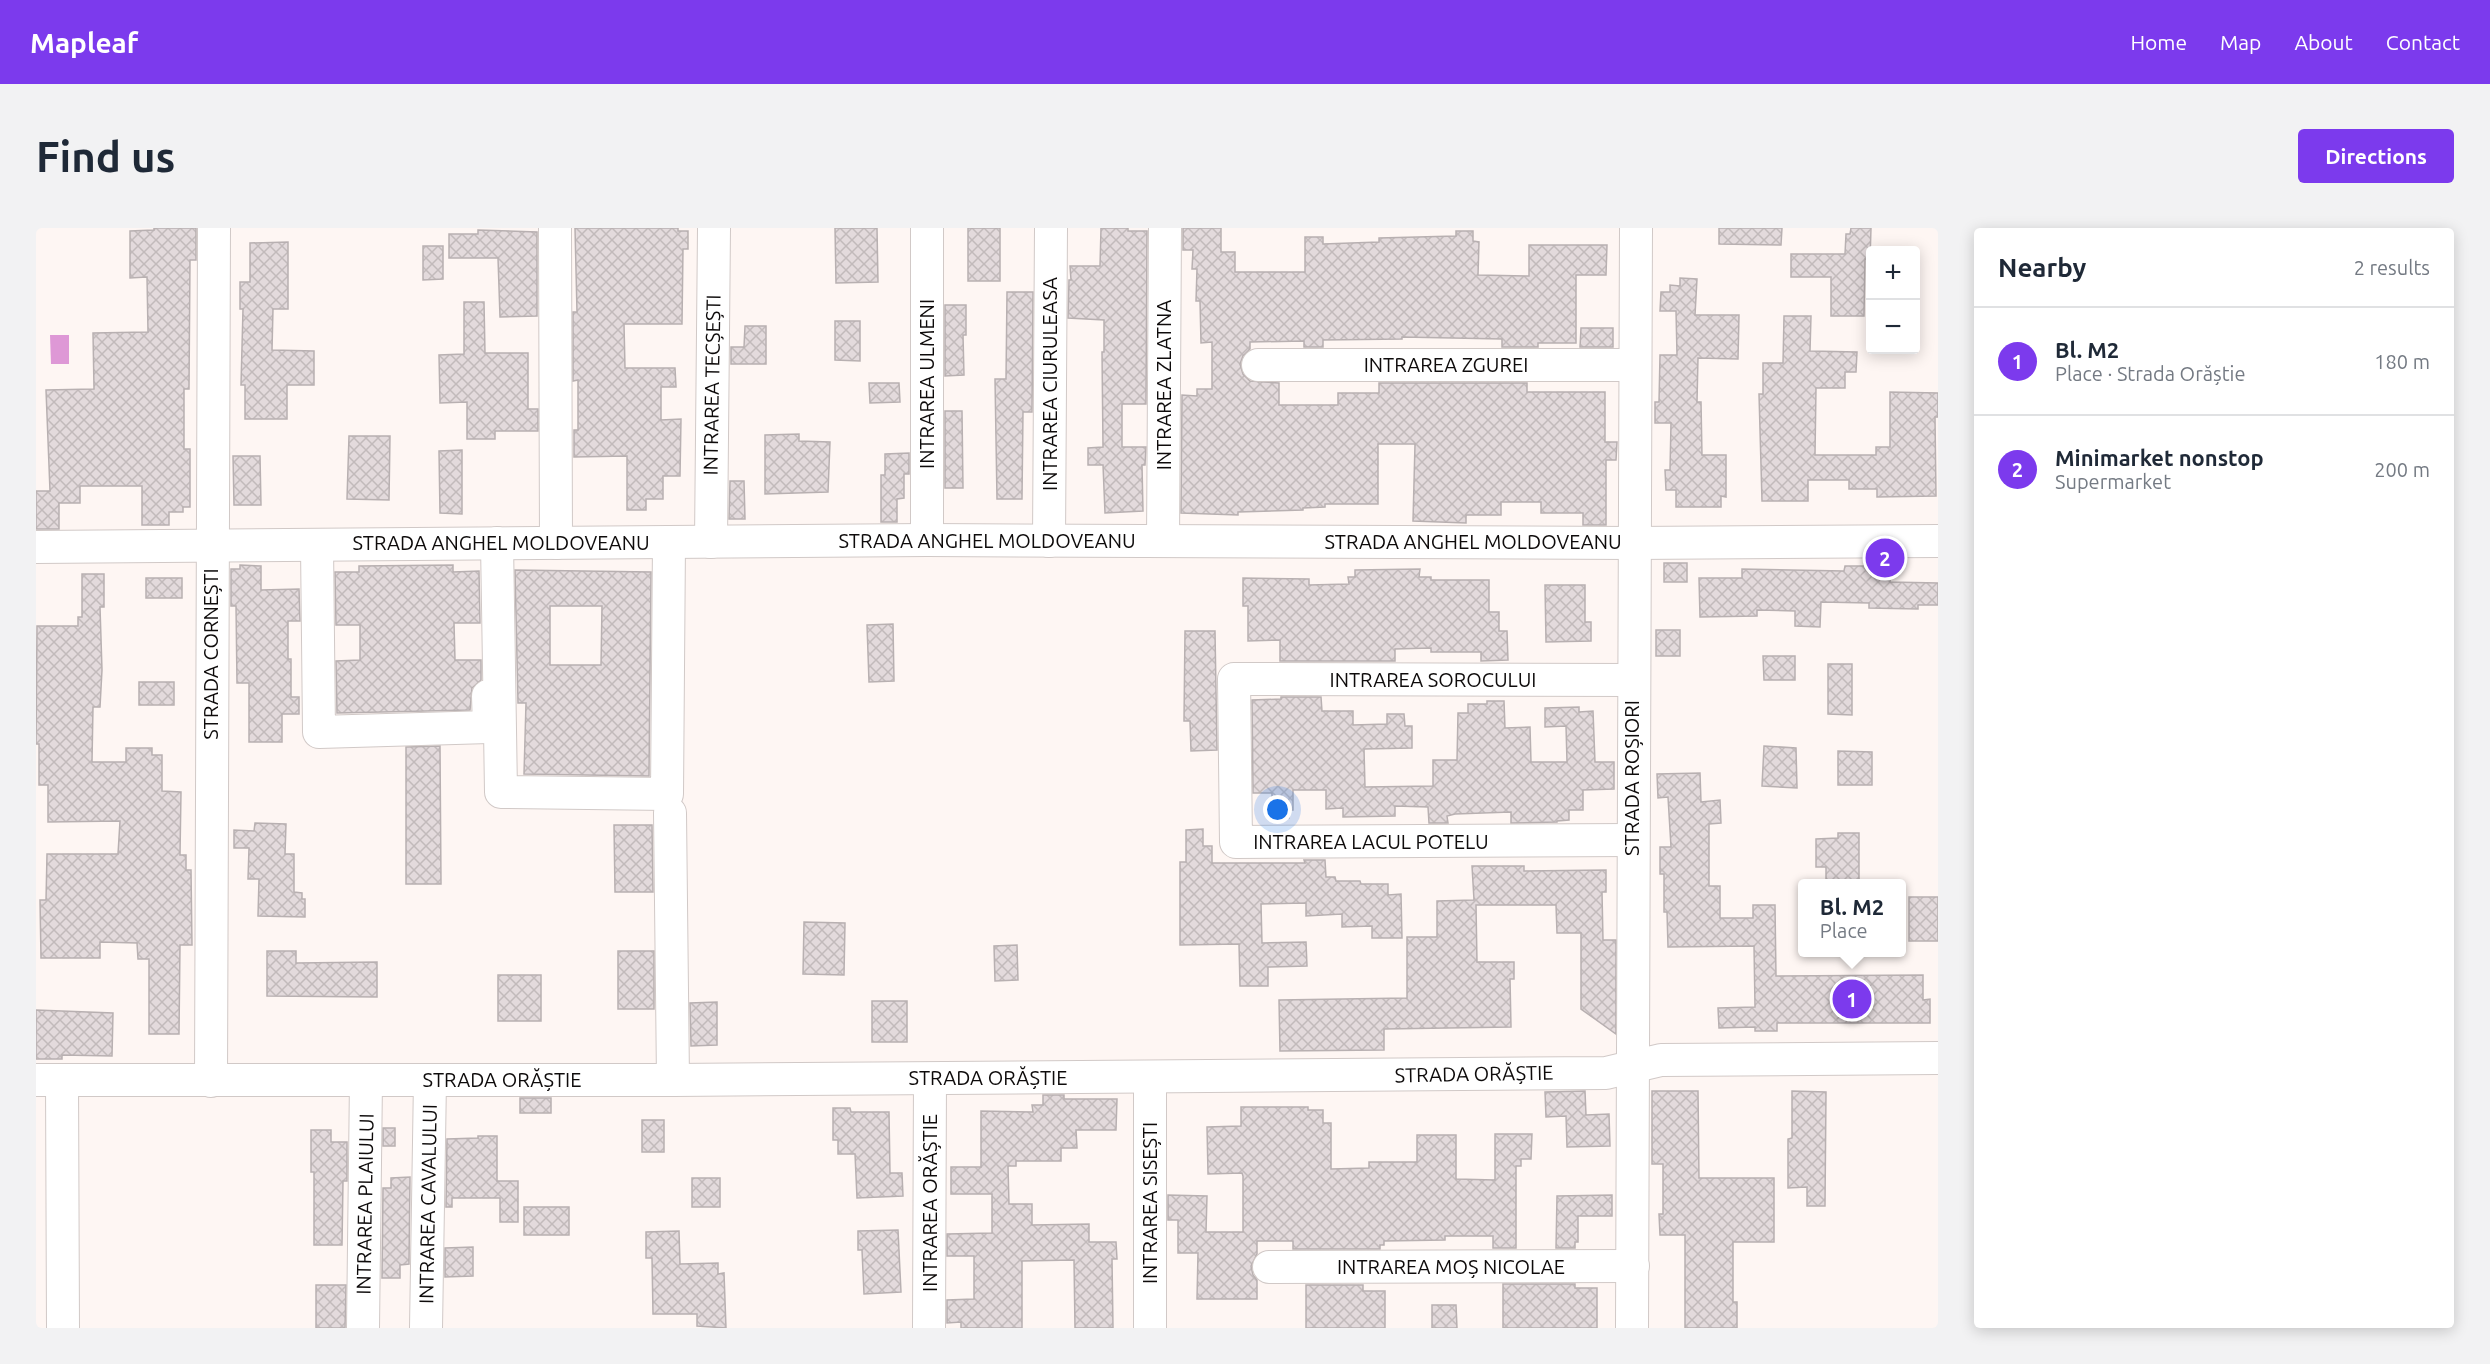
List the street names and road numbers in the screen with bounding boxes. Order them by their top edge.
street label: INTRAREA CIURULEASA [1038,277,1061,491]
street label: INTRAREA TECȘEȘTI [698,294,725,476]
street label: INTRAREA ULMENI [915,299,938,469]
street label: INTRAREA ZLATNA [1152,300,1175,470]
street label: INTRAREA ZGUREI [1364,353,1528,376]
street label: STRADA ANGHEL MOLDOVEANU [838,529,1136,552]
street label: STRADA ANGHEL MOLDOVEANU [1324,530,1622,553]
street label: STRADA ANGHEL MOLDOVEANU [352,531,650,554]
street label: STRADA CORNEȘTI [199,568,222,740]
street label: INTRAREA SOROCULUI [1330,668,1536,691]
street label: STRADA ROȘIORI [1620,700,1643,856]
street label: INTRAREA LACUL POTELU [1253,830,1489,853]
street label: STRADA ORĂȘTIE [1394,1061,1554,1086]
street label: STRADA ORĂȘTIE [909,1066,1067,1089]
street label: STRADA ORĂȘTIE [423,1068,581,1091]
street label: INTRAREA CAVALULUI [414,1104,441,1304]
street label: INTRAREA PLAIULUI [351,1113,378,1295]
street label: INTRAREA ORĂȘTIE [918,1114,941,1292]
street label: INTRAREA SISEȘTI [1138,1122,1161,1284]
street label: INTRAREA MOȘ NICOLAE [1337,1255,1565,1278]

